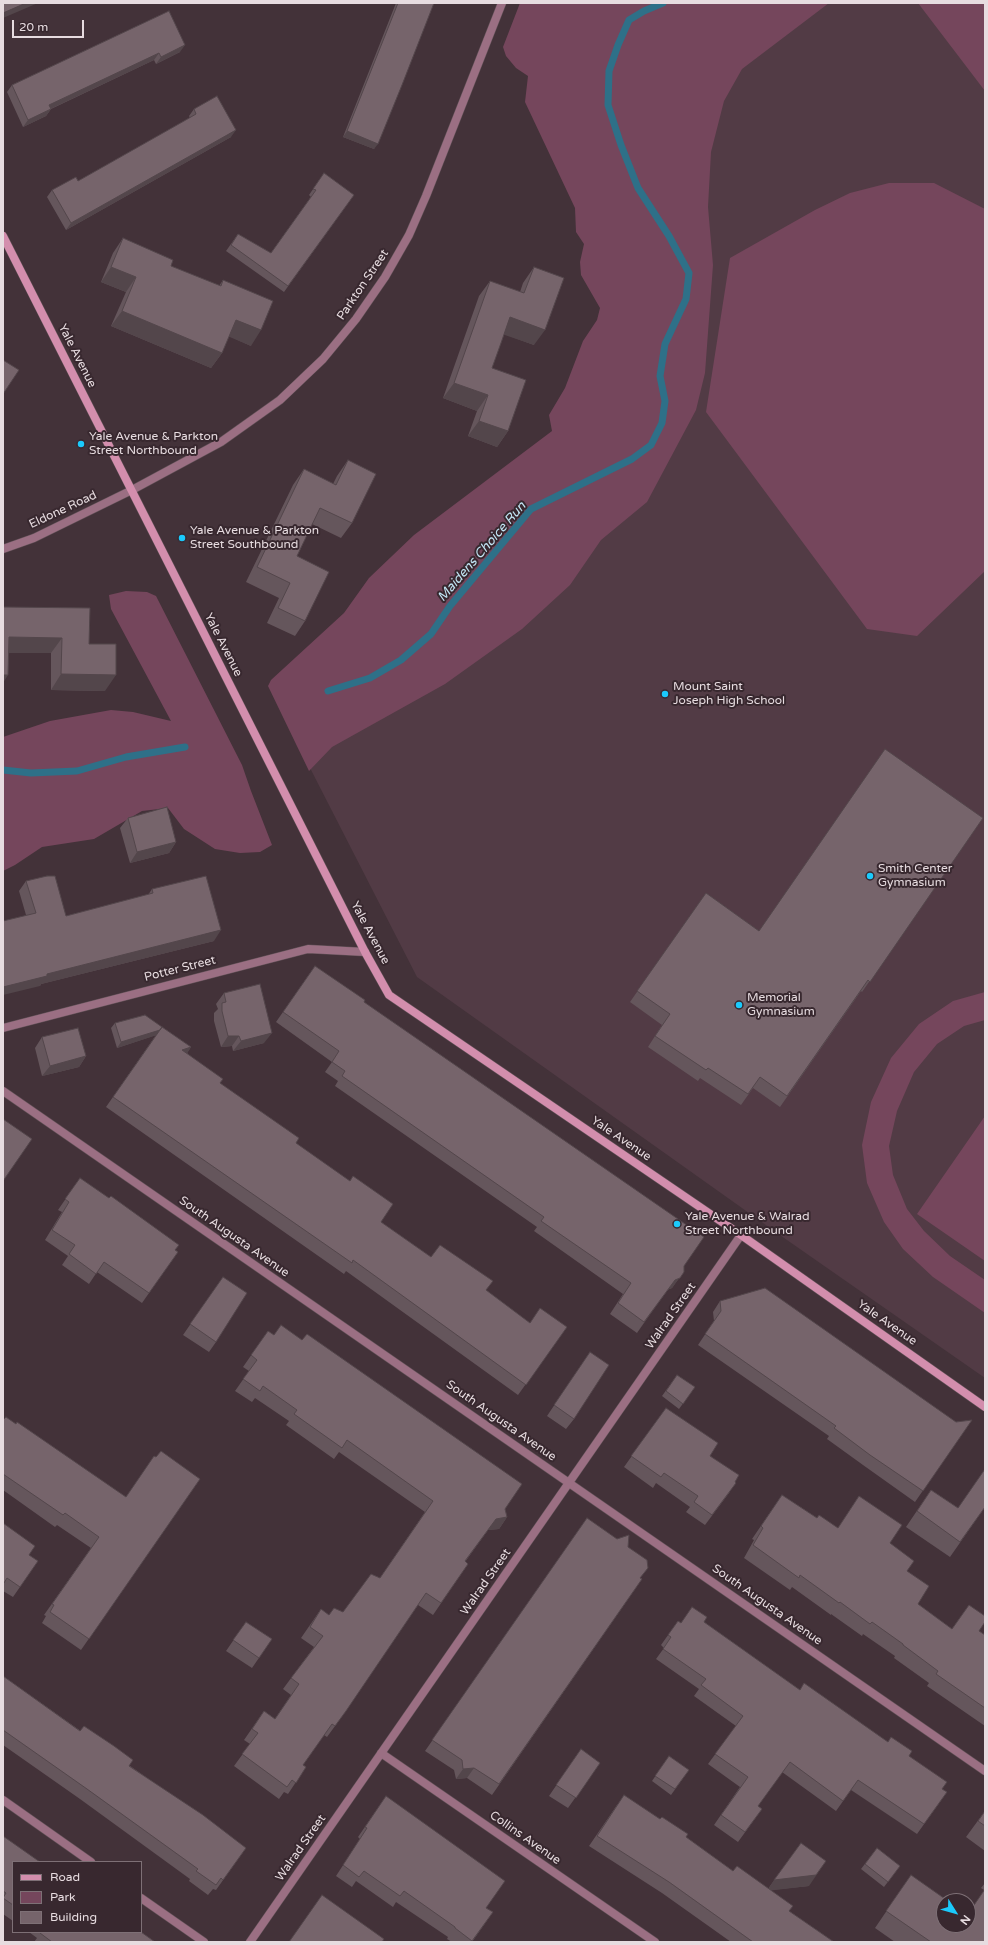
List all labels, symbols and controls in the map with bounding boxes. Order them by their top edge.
scale bar [14,12,86,38]
text: 20 m [19,20,48,34]
street label: Parkton Street [334,247,392,323]
street label: Yale Avenue [55,322,99,390]
place label: Yale Avenue & Parkton Street Northbound [89,430,218,458]
marker: Yale Avenue & Parkton Street Northbound [76,439,86,449]
street label: Eldone Road [27,488,99,532]
water label: Maidens Choice Run [434,499,530,605]
place label: Yale Avenue & Parkton Street Southbound [190,524,319,552]
marker: Yale Avenue & Parkton Street Southbound [177,533,187,543]
street label: Yale Avenue [201,611,245,679]
place label: Mount Saint Joseph High School [673,680,785,708]
marker: Mount Saint Joseph High School [660,689,670,699]
place label: Smith Center Gymnasium [878,862,952,890]
marker: Smith Center Gymnasium [865,871,875,881]
street label: Yale Avenue [347,899,393,967]
street label: Potter Street [143,953,217,985]
place label: Memorial Gymnasium [747,991,815,1019]
marker: Memorial Gymnasium [734,1000,744,1010]
street label: Yale Avenue [588,1114,654,1164]
street label: South Augusta Avenue [176,1194,292,1280]
place label: Yale Avenue & Walrad Street Northbound [685,1210,810,1238]
marker: Yale Avenue & Walrad Street Northbound [672,1219,682,1229]
street label: Walrad Street [643,1280,699,1352]
street label: Yale Avenue [854,1297,920,1349]
street label: South Augusta Avenue [443,1378,559,1464]
street label: Walrad Street [458,1546,514,1618]
street label: South Augusta Avenue [709,1562,825,1648]
street label: Collins Avenue [487,1808,563,1868]
street label: Walrad Street [273,1812,329,1884]
legend [12,1861,142,1933]
text: Road [50,1870,80,1884]
text: Park [50,1890,76,1904]
north arrow [936,1893,976,1933]
text: Building [50,1910,97,1924]
text: N [957,1912,973,1927]

